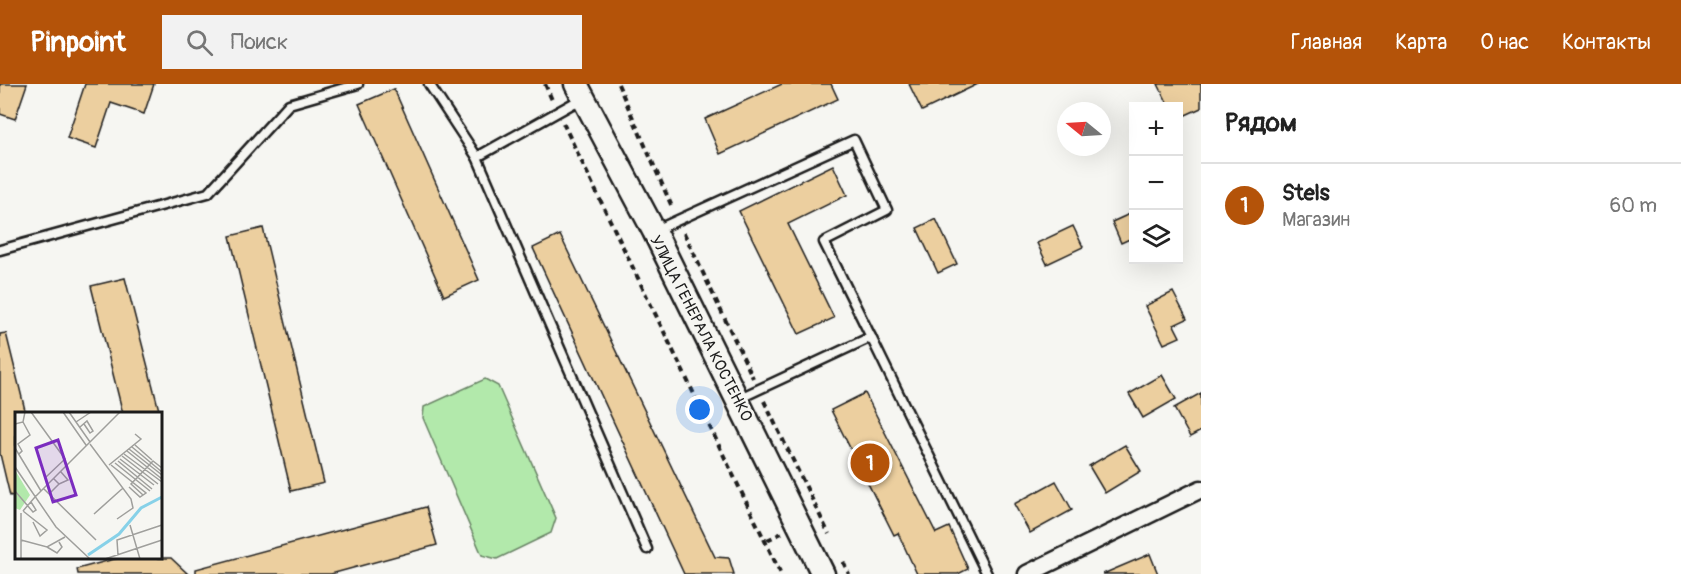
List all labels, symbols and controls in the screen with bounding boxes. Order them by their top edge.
search box [162,15,582,69]
text: Pinpoint [30,25,126,60]
icon: search [183,26,216,59]
text: Поиск [231,28,288,56]
text: Главная [1291,29,1362,56]
text: Карта [1395,29,1447,56]
text: О нас [1480,29,1529,56]
text: Контакты [1562,29,1651,56]
north arrow [1057,102,1111,156]
map controls [1129,102,1183,264]
button: + [1129,102,1183,156]
text: Рядом [1225,107,1297,139]
button: − [1129,156,1183,210]
text: Stels [1282,179,1330,207]
text: 1 [1241,193,1248,218]
text: 60 m [1610,193,1657,218]
text: Магазин [1282,207,1350,232]
button: layers [1129,210,1183,264]
street label: УЛИЦА ГЕНЕРАЛА КОСТЕНКО [645,232,757,425]
your location [685,395,714,424]
inset map [15,412,162,559]
pin: 1 [850,440,890,485]

